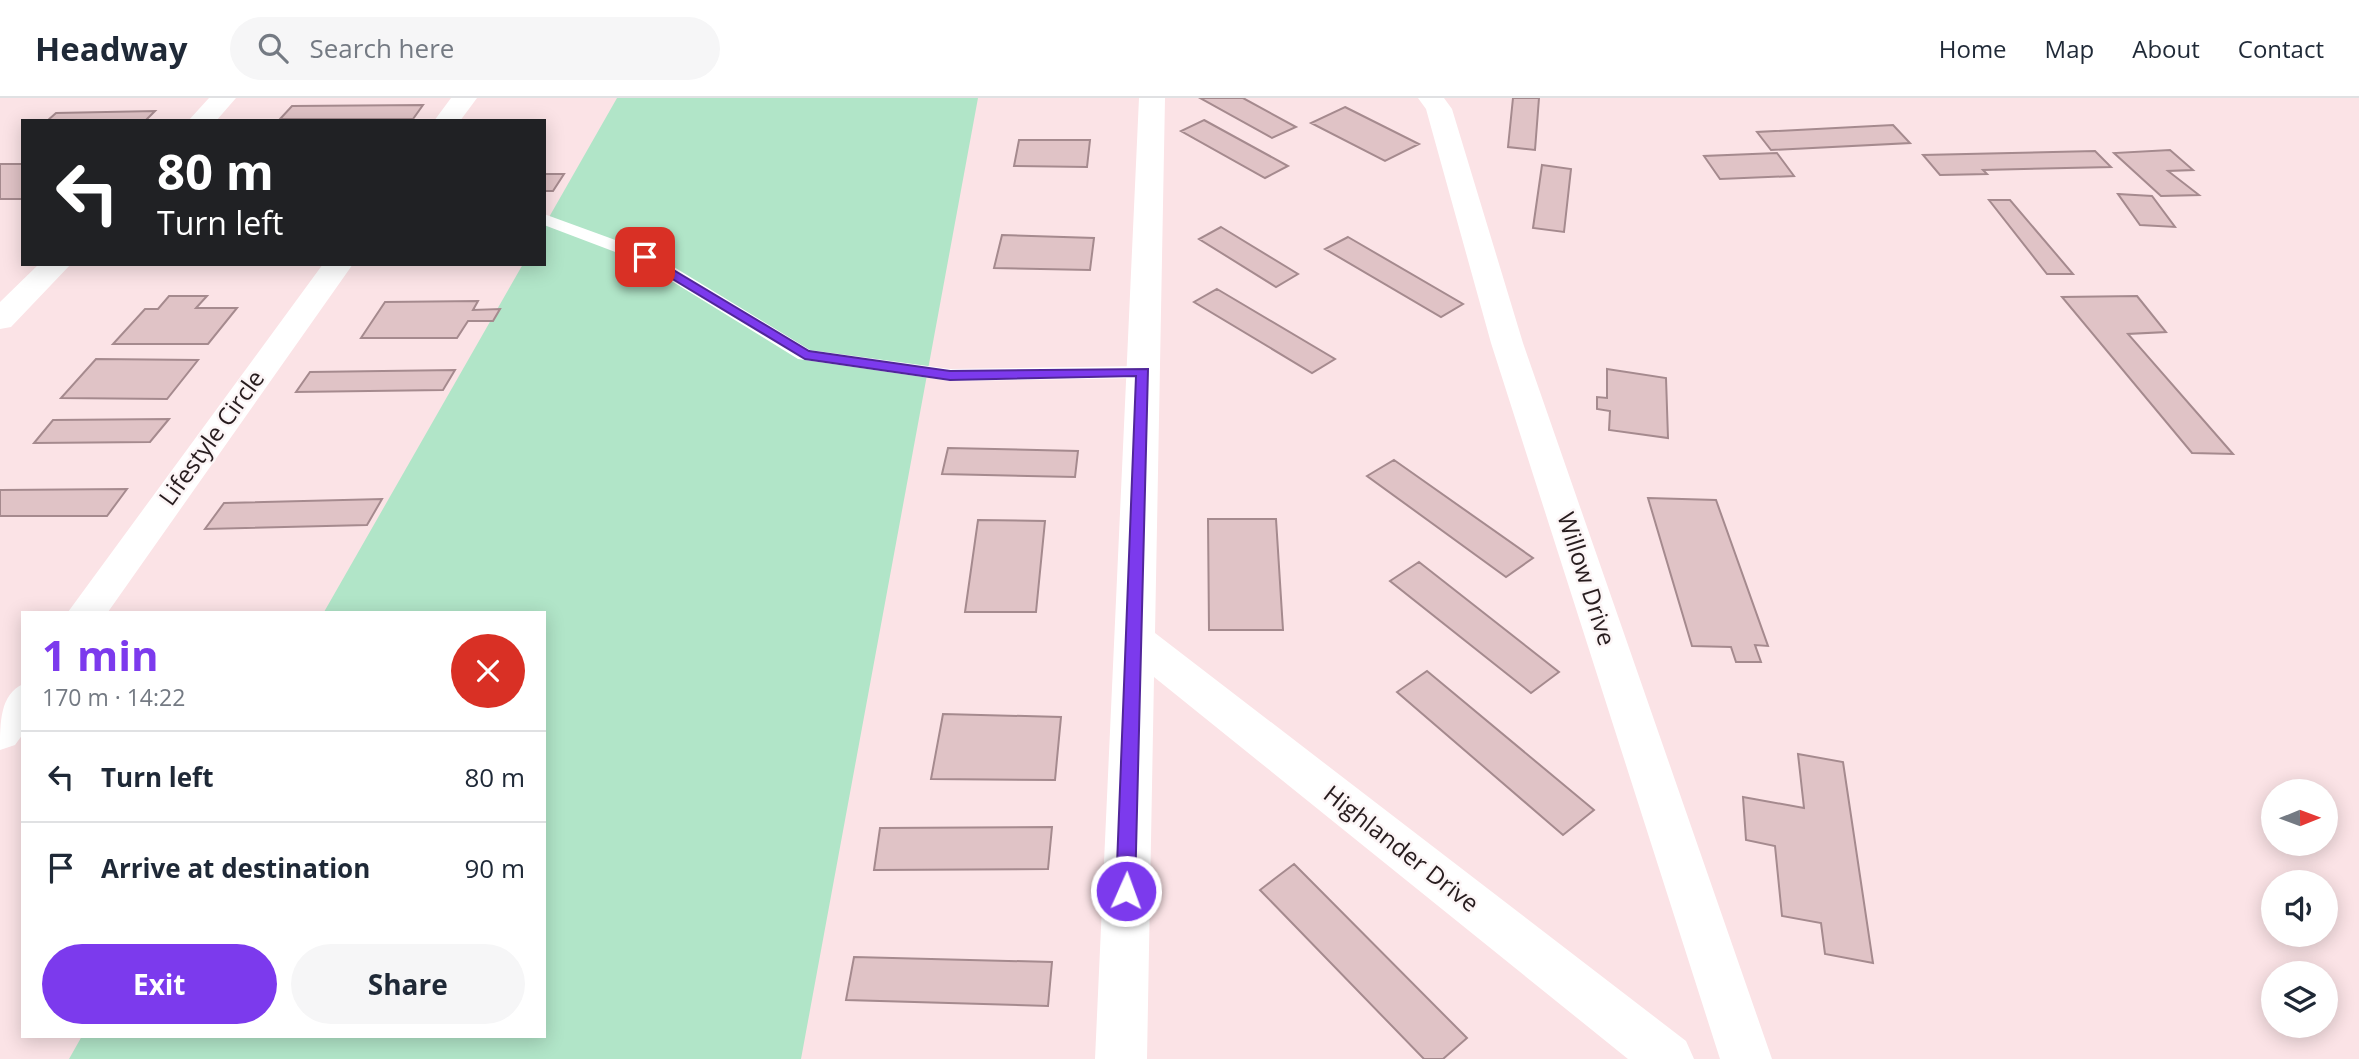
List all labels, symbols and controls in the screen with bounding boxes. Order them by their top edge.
search box [230,17,720,80]
text: Headway [35,26,188,71]
icon: search [254,29,292,67]
text: Search here [310,30,454,66]
text: Home [1939,32,2007,65]
text: Map [2045,32,2094,65]
text: About [2132,32,2200,65]
text: Contact [2238,32,2324,65]
text: 80 m [157,138,274,204]
icon: left [42,147,133,238]
text: Turn left [157,201,283,244]
pin [615,227,675,287]
icon: arrive [626,238,664,276]
street label: Lifestyle Circle [150,363,271,512]
street label: Willow Drive [1550,508,1624,649]
text: 1 min [42,626,159,683]
button: close [451,634,525,708]
text: 170 m · 14:22 [42,681,185,713]
icon: left [42,758,80,796]
text: Turn left [101,759,213,795]
text: 80 m [464,759,525,795]
street label: Highlander Drive [1317,777,1486,919]
north arrow [2261,779,2338,856]
map controls [2261,779,2338,1038]
icon: arrive [42,849,80,887]
text: Arrive at destination [101,850,370,886]
text: 90 m [464,850,525,886]
position arrow [1089,854,1163,928]
button: sound [2261,870,2338,947]
button: Exit [42,944,277,1024]
button: Share [291,944,525,1024]
button: layers [2261,961,2338,1038]

